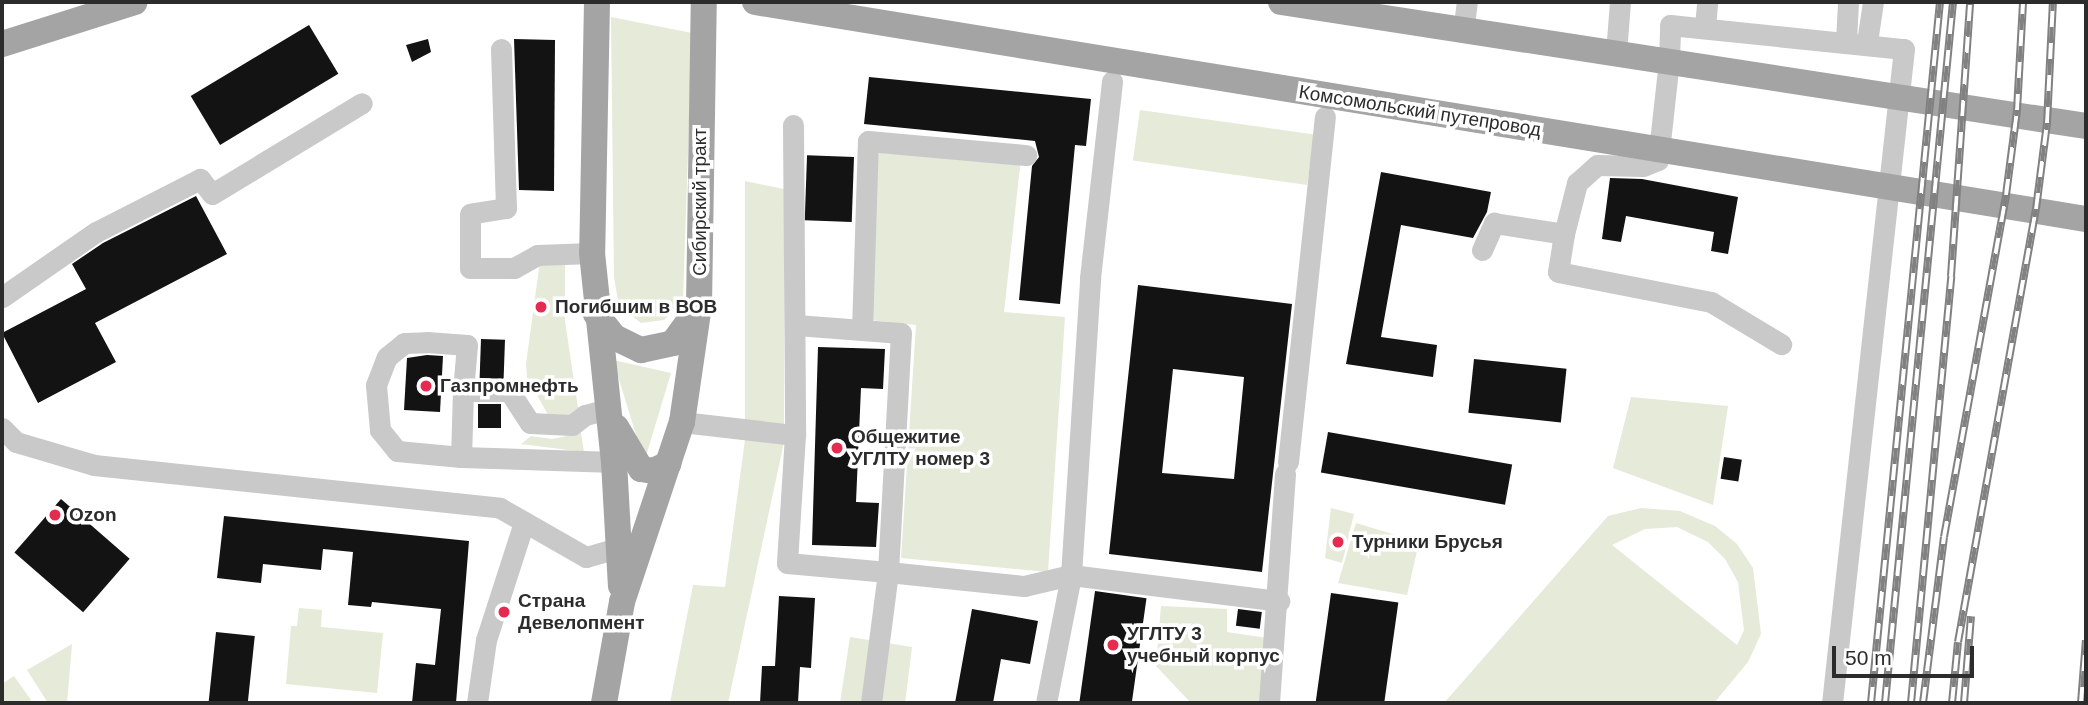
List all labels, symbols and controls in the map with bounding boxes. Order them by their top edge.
street label: Комсомольский путепровод [1297,81,1543,141]
street label: Сибирский тракт [689,128,711,276]
place label: Погибшим в ВОВ [555,296,717,318]
marker: Погибшим в ВОВ [533,299,549,315]
place label: Газпромнефть [440,375,579,397]
marker: Газпромнефть [418,378,434,394]
place label: Общежитие УГЛТУ номер 3 [851,426,990,470]
marker: Общежитие УГЛТУ номер 3 [829,440,845,456]
place label: Ozon [69,504,116,526]
marker: Ozon [47,507,63,523]
place label: Турники Брусья [1352,531,1503,553]
marker: Турники Брусья [1330,534,1346,550]
place label: Страна Девелопмент [518,590,645,634]
marker: Страна Девелопмент [496,604,512,620]
place label: УГЛТУ 3 учебный корпус [1127,623,1280,667]
scale bar [1836,632,1978,676]
marker: УГЛТУ 3 учебный корпус [1105,637,1121,653]
text: 50 m [1845,646,1892,669]

